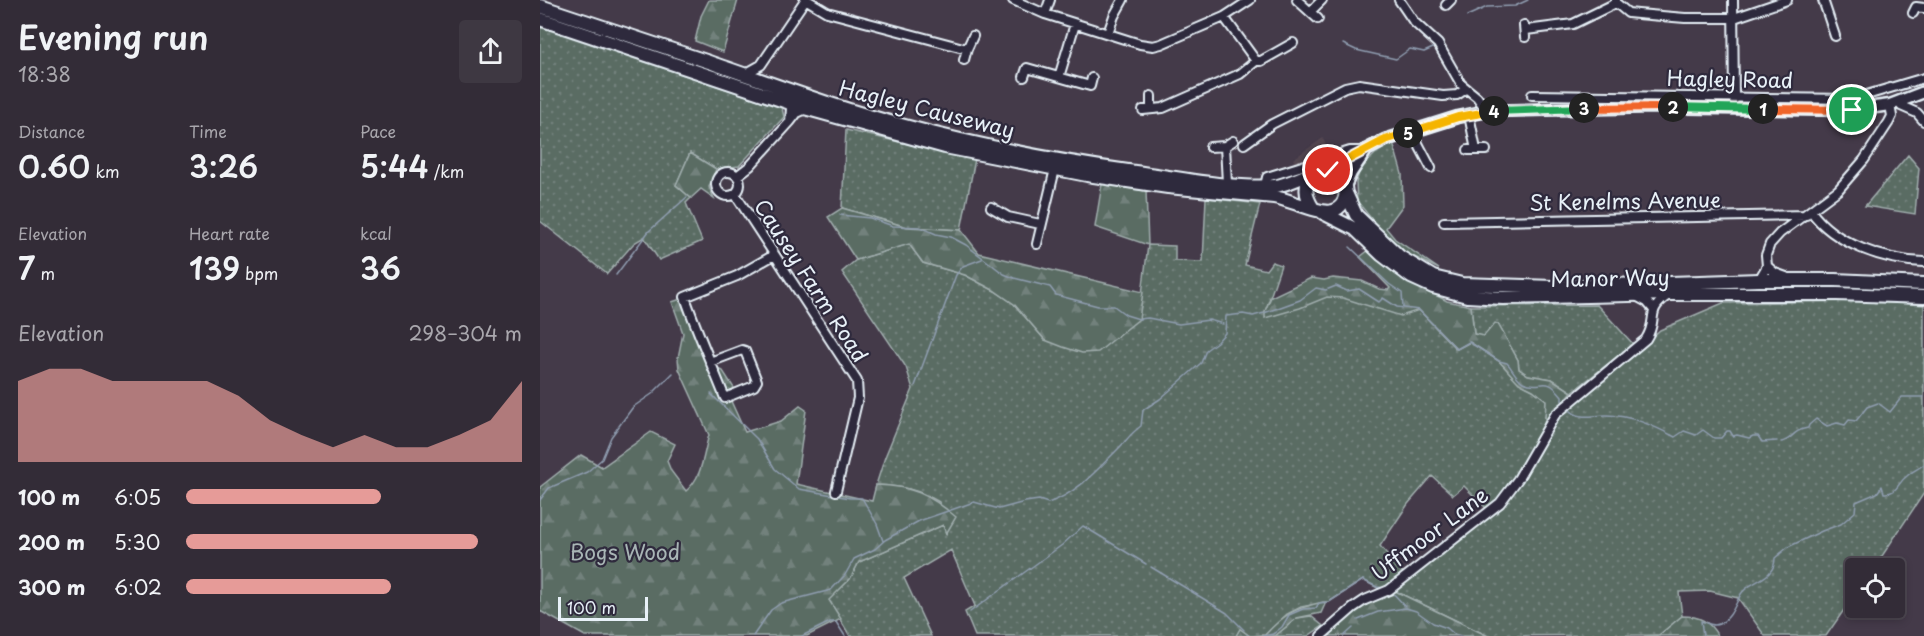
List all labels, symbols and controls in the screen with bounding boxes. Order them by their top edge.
text: Evening run [18,11,209,61]
button: share [459,20,522,83]
text: 18:38 [18,59,71,89]
street label: Hagley Road [1666,61,1794,95]
street label: Hagley Causeway [836,71,1018,145]
pin [1826,84,1877,135]
pin: 2 [1658,92,1688,122]
pin: 3 [1569,93,1599,123]
icon: arrive [1835,93,1868,126]
pin: 1 [1748,94,1778,124]
text: 2 [1667,95,1679,119]
pin: 4 [1479,96,1509,126]
text: 3 [1579,96,1589,120]
text: 1 [1759,97,1767,121]
text: 4 [1489,99,1499,123]
pin: 5 [1393,118,1423,148]
text: Distance [18,119,85,143]
text: Time [189,119,227,143]
text: Pace [360,119,396,143]
text: 5 [1403,121,1413,145]
text: 0.60 [18,143,90,188]
text: 3:26 [189,143,258,188]
text: 5:44 [360,143,429,188]
pin [1302,144,1353,195]
icon: check [1311,153,1344,186]
text: km [90,159,119,183]
text: /km [429,159,464,183]
street label: St Kenelms Avenue [1529,182,1721,218]
street label: Causey Farm Road [747,192,877,368]
text: Elevation [18,221,87,245]
text: Heart rate [189,221,270,245]
text: kcal [360,221,392,245]
text: 7 [18,245,35,290]
text: 139 [189,245,240,290]
text: 36 [360,245,401,290]
street label: Manor Way [1550,260,1670,294]
text: m [35,261,55,285]
text: bpm [240,261,278,285]
text: Elevation [18,318,104,348]
text: 298–304 m [409,318,522,348]
street label: Uffmoor Lane [1364,478,1494,588]
text: 100 m [18,482,80,512]
text: 6:05 [114,482,161,512]
text: 200 m [18,527,85,557]
text: 5:30 [114,527,160,557]
park label: Bogs Wood [570,535,680,567]
map controls [1845,558,1905,618]
button: locate [1845,558,1905,618]
text: 300 m [18,572,86,602]
text: 6:02 [114,572,162,602]
scale bar [558,594,648,622]
text: 100 m [567,595,616,619]

